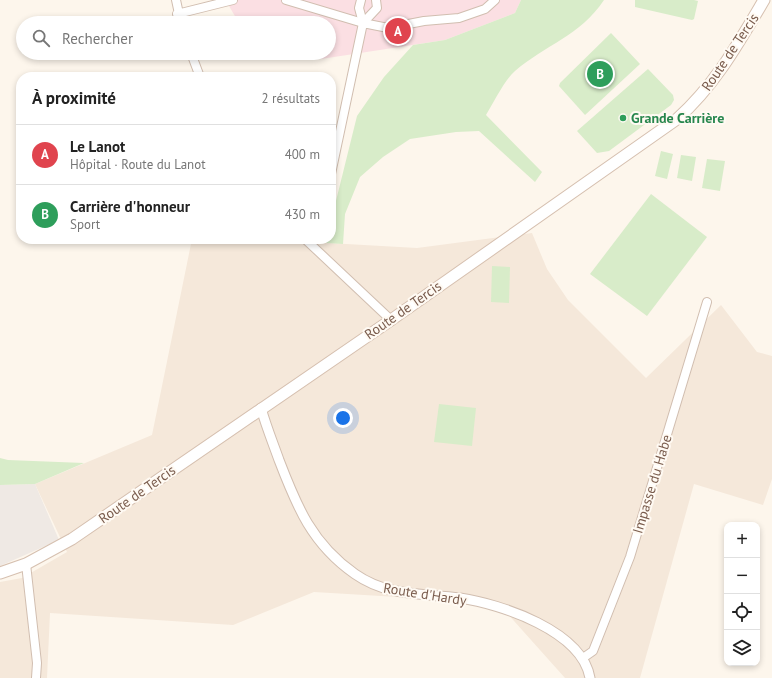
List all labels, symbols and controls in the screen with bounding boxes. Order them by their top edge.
street label: Route de Tercis [697,10,763,94]
search box [16,16,336,60]
pin: A [385,16,411,46]
icon: search [30,27,52,49]
text: Rechercher [62,29,133,48]
pin: B [587,59,613,89]
text: À proximité [32,87,116,109]
text: 2 résultats [261,90,320,107]
place label: Grande Carrière [631,109,724,127]
marker: Grande Carrière [618,113,628,123]
text: Le Lanot [70,137,125,156]
text: A [41,146,49,163]
text: 400 m [285,146,320,163]
text: Hôpital · Route du Lanot [70,156,206,173]
text: Carrière d'honneur [70,197,190,216]
text: B [41,206,49,223]
text: 430 m [285,206,320,223]
text: Sport [70,216,100,233]
street label: Route de Tercis [361,277,445,343]
your location [333,408,353,428]
street label: Impasse du Habe [628,432,676,536]
street label: Route de Tercis [95,461,179,527]
map controls [724,522,760,666]
button: + [724,522,760,558]
button: − [724,558,760,594]
street label: Route d'Hardy [382,579,468,610]
button: locate [724,594,760,630]
button: layers [724,630,760,666]

